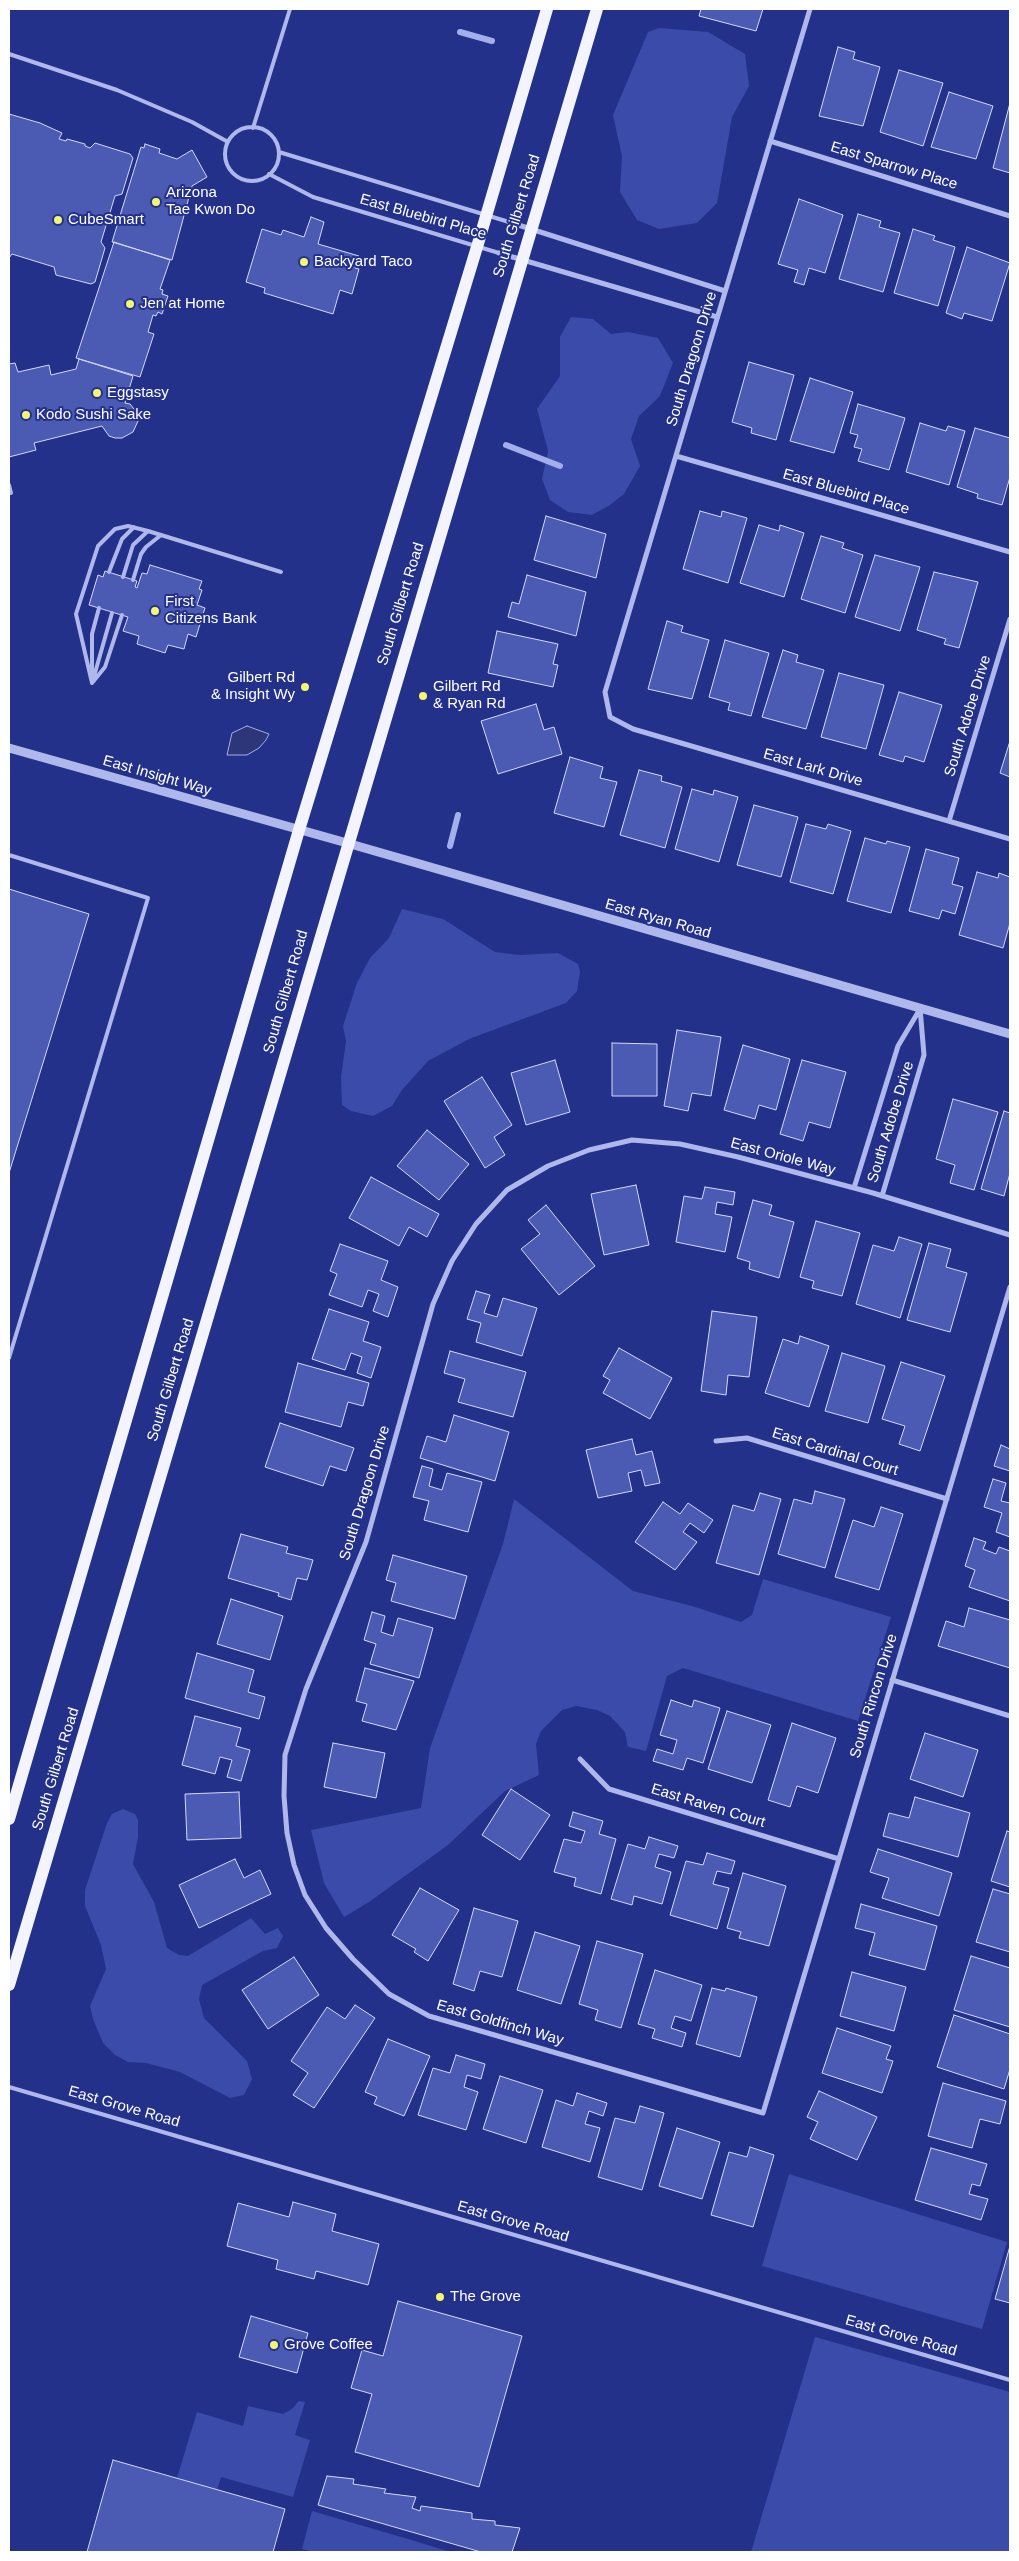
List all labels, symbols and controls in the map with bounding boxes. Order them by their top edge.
street label: East Sparrow Place [828,138,960,194]
street label: South Gilbert Road [490,152,544,280]
place label: Arizona Tae Kwon Do [166,184,255,219]
street label: East Bluebird Place [358,190,488,244]
marker: Arizona Tae Kwon Do [150,196,162,208]
place label: CubeSmart [68,211,144,229]
marker: CubeSmart [52,214,64,226]
place label: Backyard Taco [314,253,412,271]
marker: Backyard Taco [298,256,310,268]
street label: South Dragoon Drive [663,289,721,429]
place label: Jen at Home [140,295,225,313]
marker: Jen at Home [124,298,136,310]
place label: Eggstasy [107,384,169,402]
marker: Eggstasy [91,387,103,399]
place label: Kodo Sushi Sake [36,406,151,424]
marker: Kodo Sushi Sake [20,409,32,421]
street label: East Bluebird Place [781,465,911,519]
street label: South Gilbert Road [374,540,428,668]
place label: First Citizens Bank [165,593,257,628]
marker: First Citizens Bank [149,605,161,617]
street label: South Adobe Drive [941,653,995,779]
place label: Gilbert Rd & Insight Wy [211,669,295,704]
place label: Gilbert Rd & Ryan Rd [433,678,506,713]
marker: Gilbert Rd & Insight Wy [299,681,311,693]
marker: Gilbert Rd & Ryan Rd [417,690,429,702]
street label: East Lark Drive [761,745,865,791]
street label: East Insight Way [101,752,213,800]
street label: East Ryan Road [603,895,713,943]
street label: South Gilbert Road [260,928,312,1056]
street label: South Adobe Drive [864,1059,918,1185]
street label: East Oriole Way [729,1134,837,1180]
street label: South Gilbert Road [144,1316,198,1444]
street label: South Dragoon Drive [336,1423,394,1563]
street label: East Cardinal Court [770,1424,900,1480]
street label: South Rincon Drive [847,1632,901,1760]
street label: South Gilbert Road [29,1705,83,1833]
street label: East Raven Court [649,1780,767,1832]
street label: East Goldfinch Way [434,1996,566,2050]
street label: East Grove Road [66,2082,182,2132]
street label: East Grove Road [455,2197,571,2247]
place label: The Grove [450,2288,521,2306]
marker: The Grove [434,2291,446,2303]
street label: East Grove Road [843,2311,959,2361]
place label: Grove Coffee [284,2336,373,2354]
marker: Grove Coffee [268,2339,280,2351]

